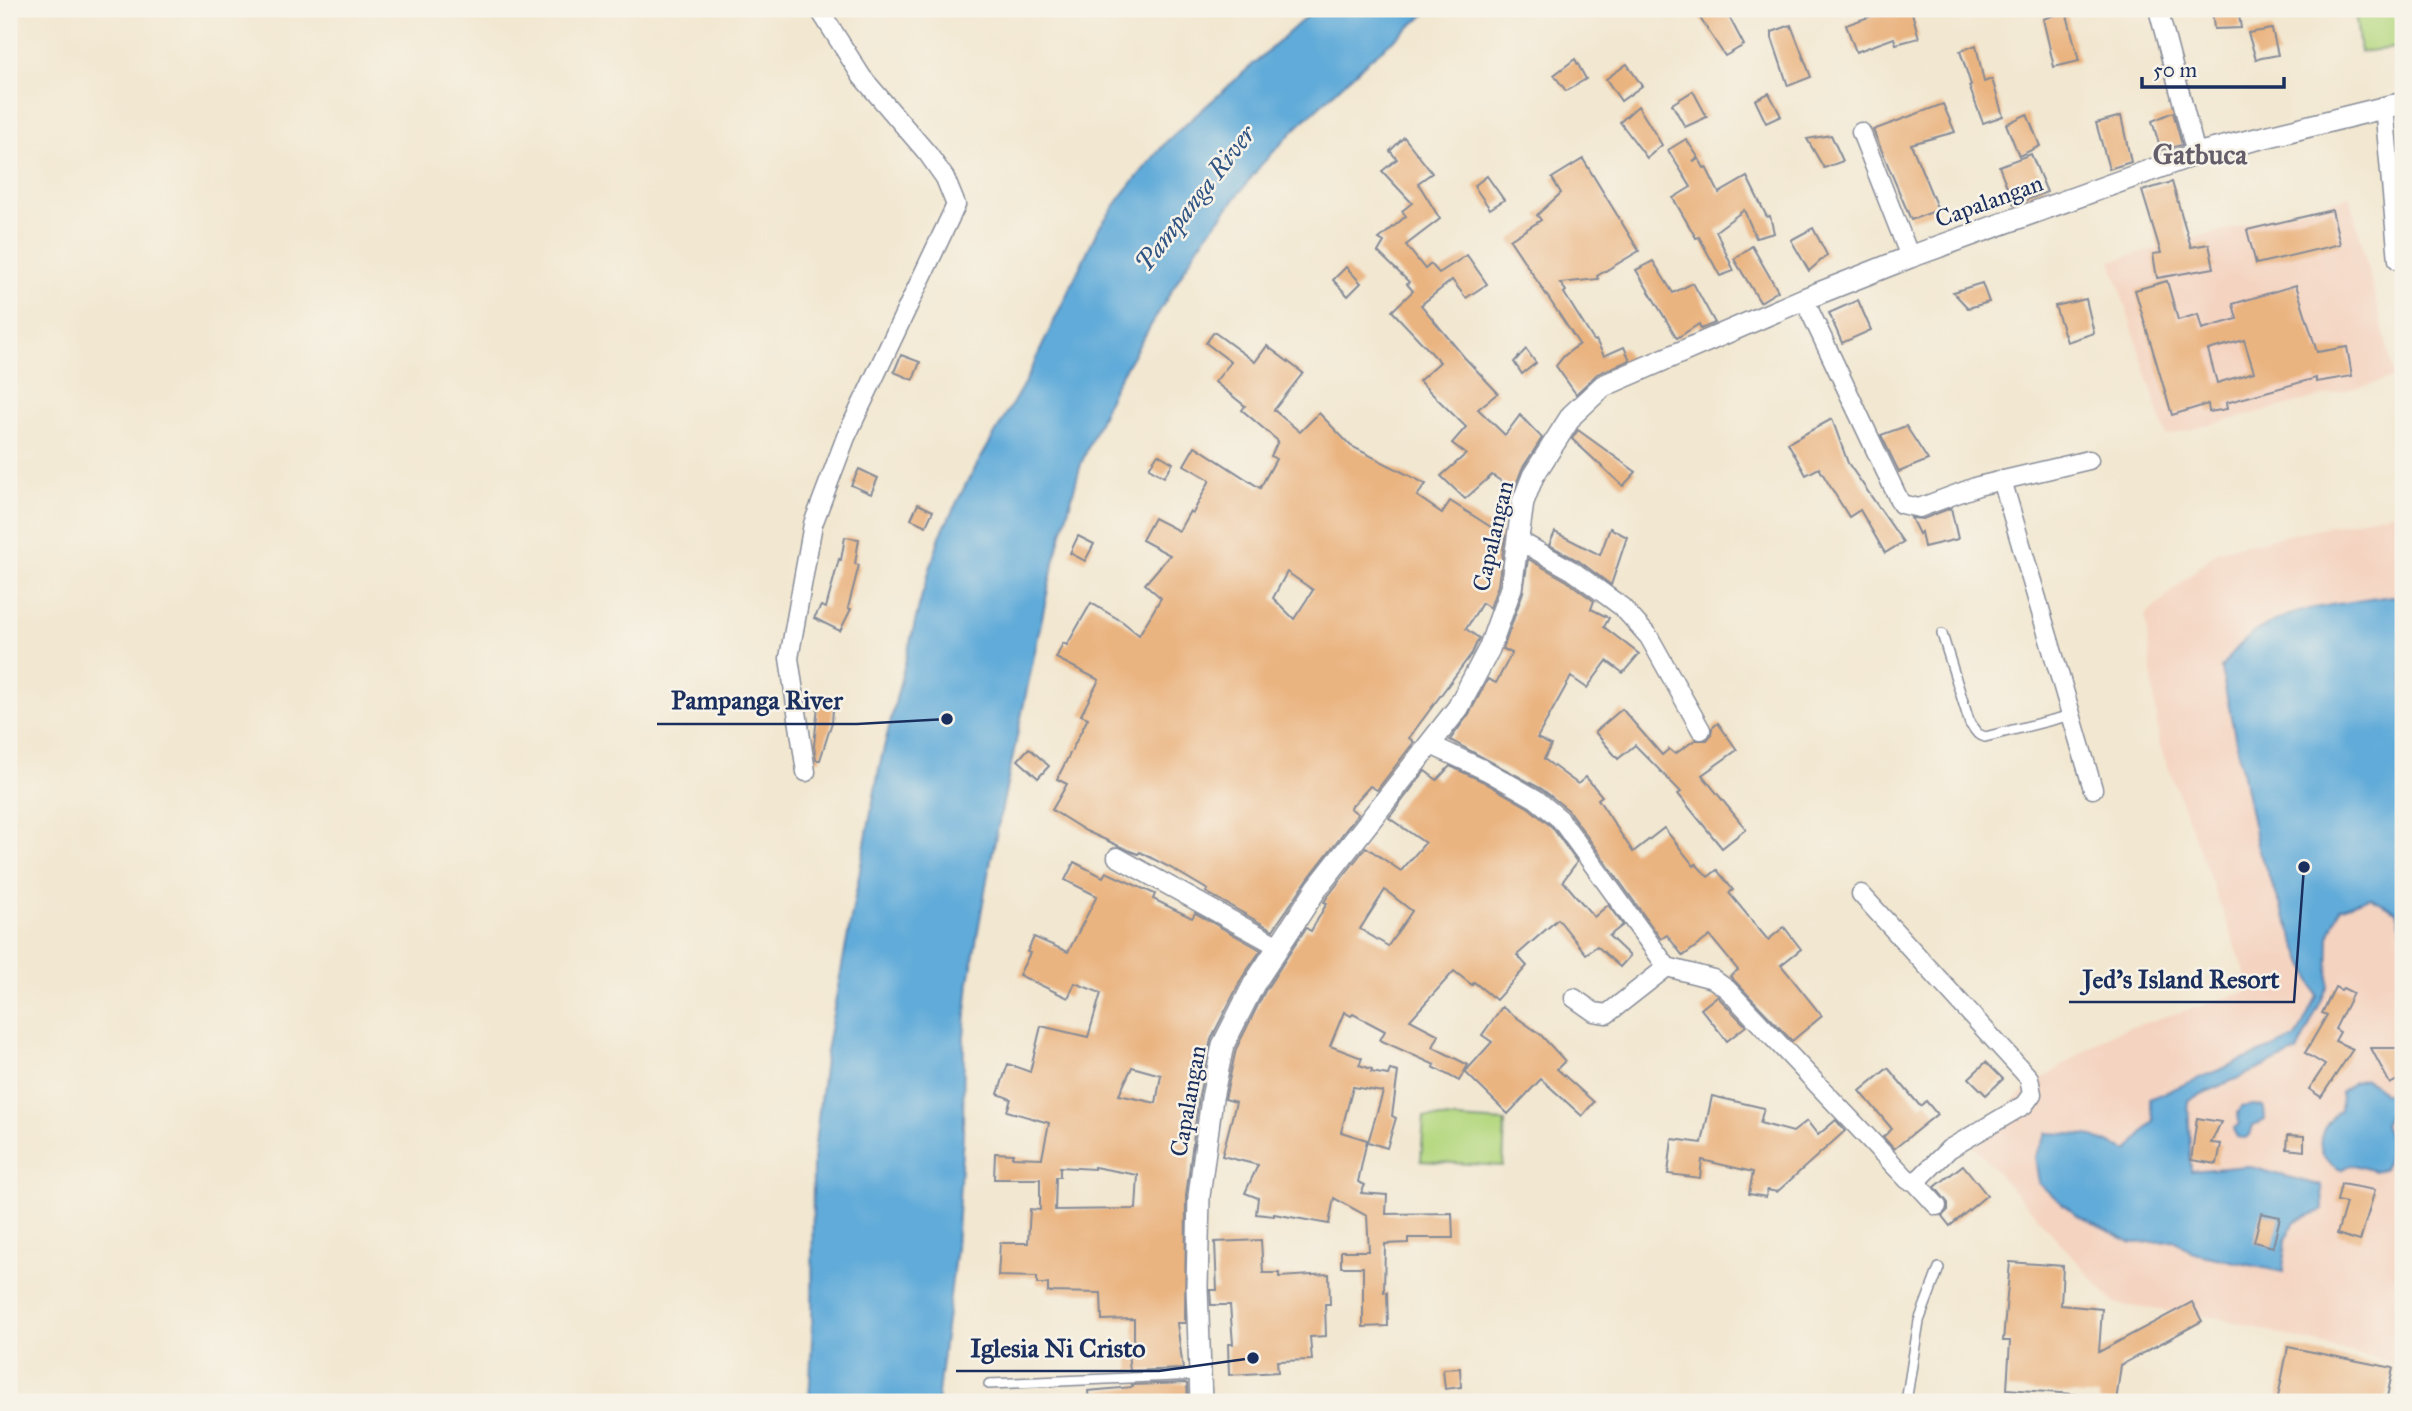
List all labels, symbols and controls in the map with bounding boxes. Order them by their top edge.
scale bar [2142,46,2284,90]
text: 50 m [2153,57,2198,83]
water label: Pampanga River [1128,118,1264,278]
district label: Gatbuca [2153,137,2248,172]
street label: Capalangan [1931,168,2047,234]
street label: Capalangan [1466,478,1520,594]
callout: Pampanga River [657,677,857,724]
text: Pampanga River [671,684,844,717]
callout: Jed's Island Resort [2069,955,2294,1002]
text: Jed's Island Resort [2080,963,2280,996]
street label: Capalangan [1163,1043,1213,1159]
callout: Iglesia Ni Cristo [956,1324,1159,1371]
text: Iglesia Ni Cristo [970,1332,1146,1365]

